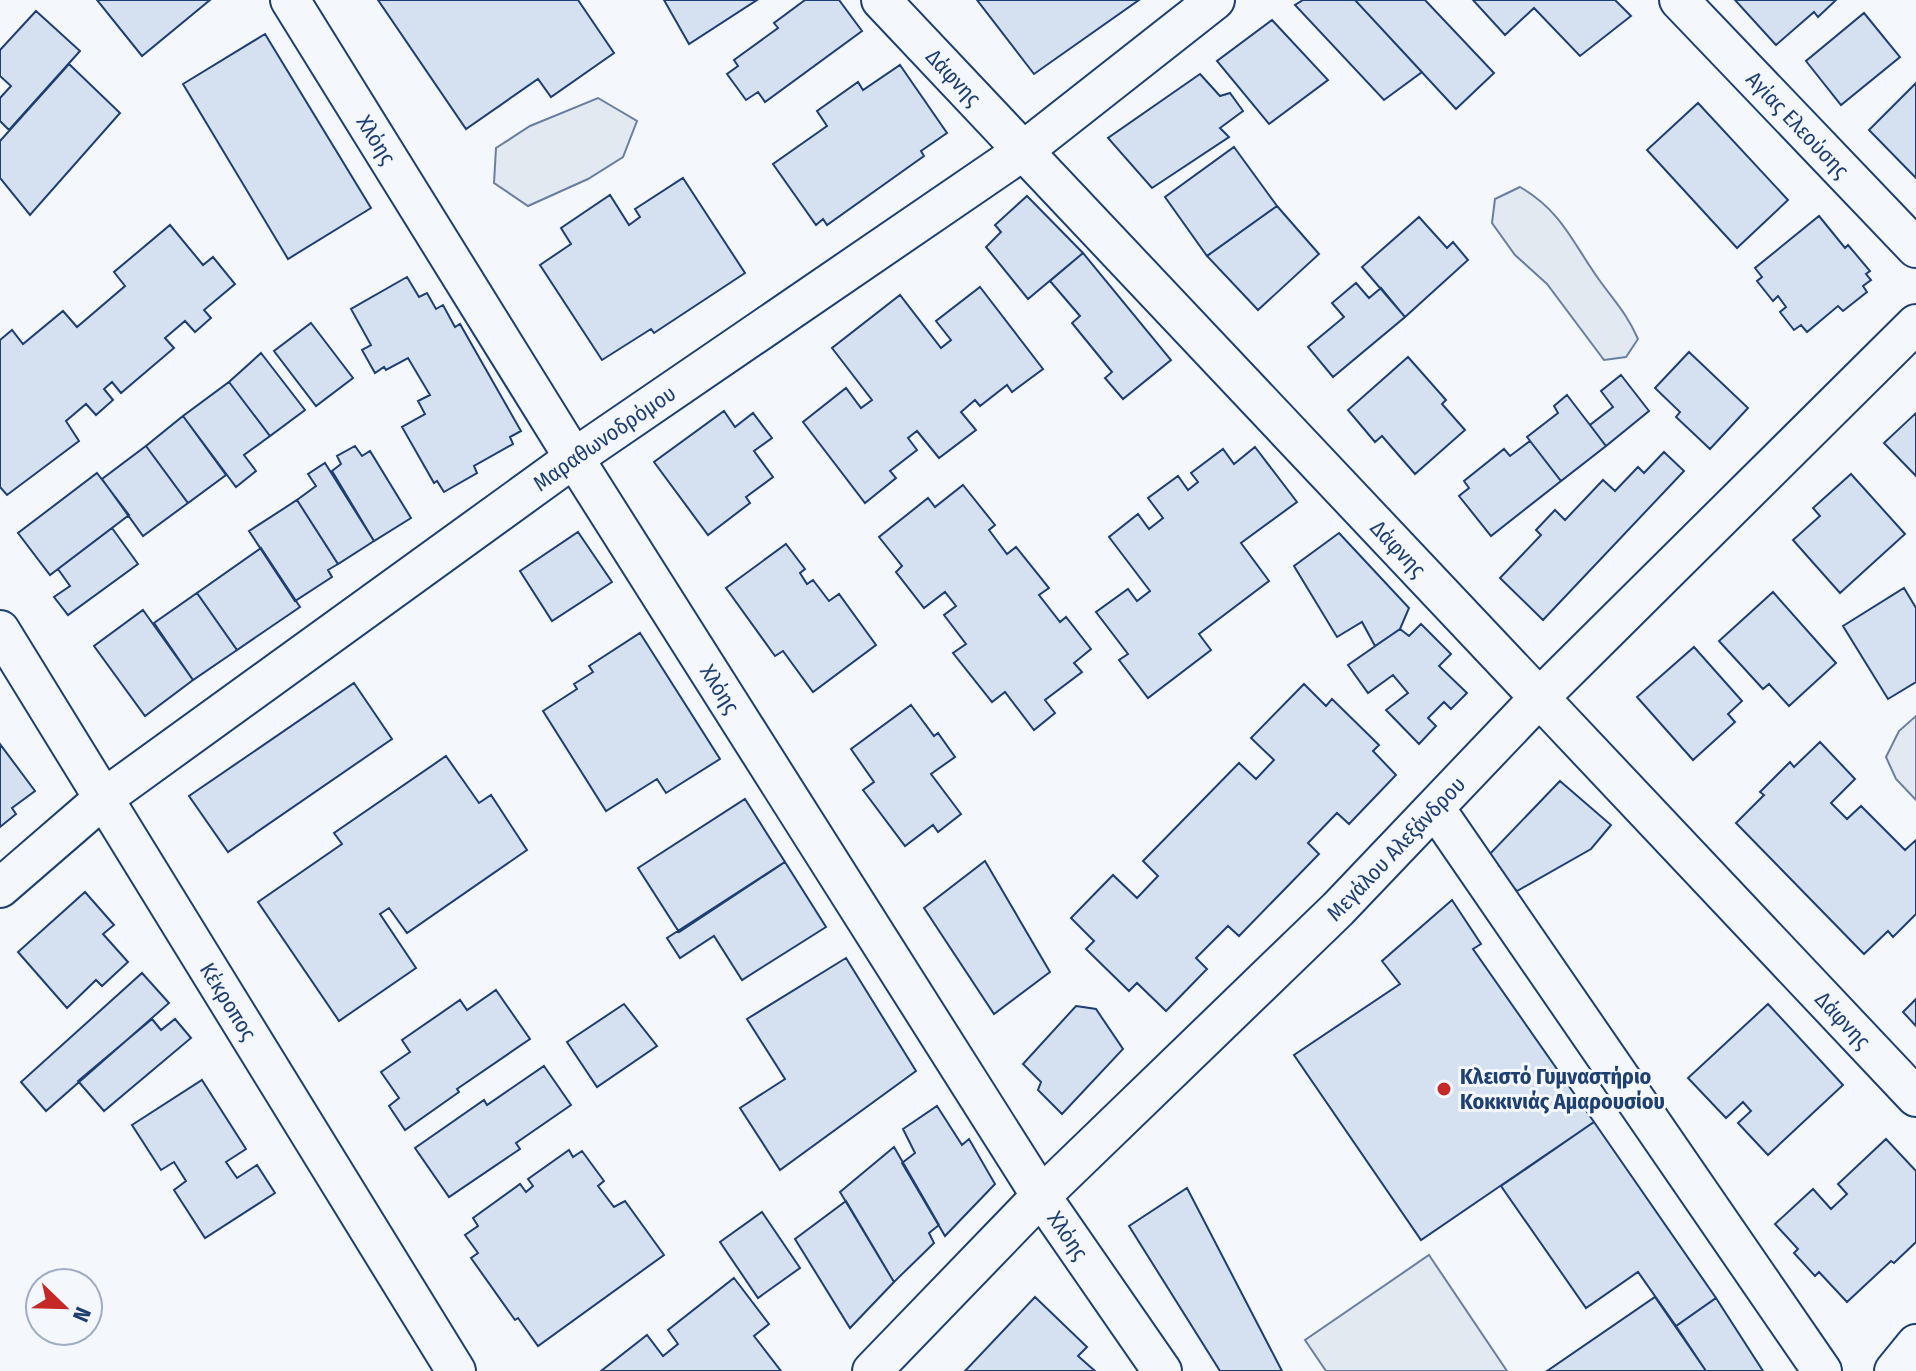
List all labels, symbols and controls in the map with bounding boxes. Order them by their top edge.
street label: Δάφνης [920,43,987,111]
street label: Αγίας Ελεούσης [1741,65,1855,183]
street label: Χλόης [351,110,402,169]
street label: Μαραθωνοδρόμου [528,379,681,497]
street label: Δάφνης [1365,514,1432,583]
street label: Χλόης [694,659,746,718]
street label: Μεγάλου Αλεξάνδρου [1321,771,1471,926]
street label: Κέκροπος [194,957,263,1045]
street label: Δάφνης [1810,986,1876,1054]
place label: Κλειστό Γυμναστήριο Κοκκινιάς Αμαρουσίου [1460,1063,1665,1115]
marker: Κλειστό Γυμναστήριο Κοκκινιάς Αμαρουσίου [1435,1080,1453,1098]
street label: Χλόης [1042,1206,1094,1265]
north arrow [24,1267,104,1347]
text: N [67,1303,97,1326]

